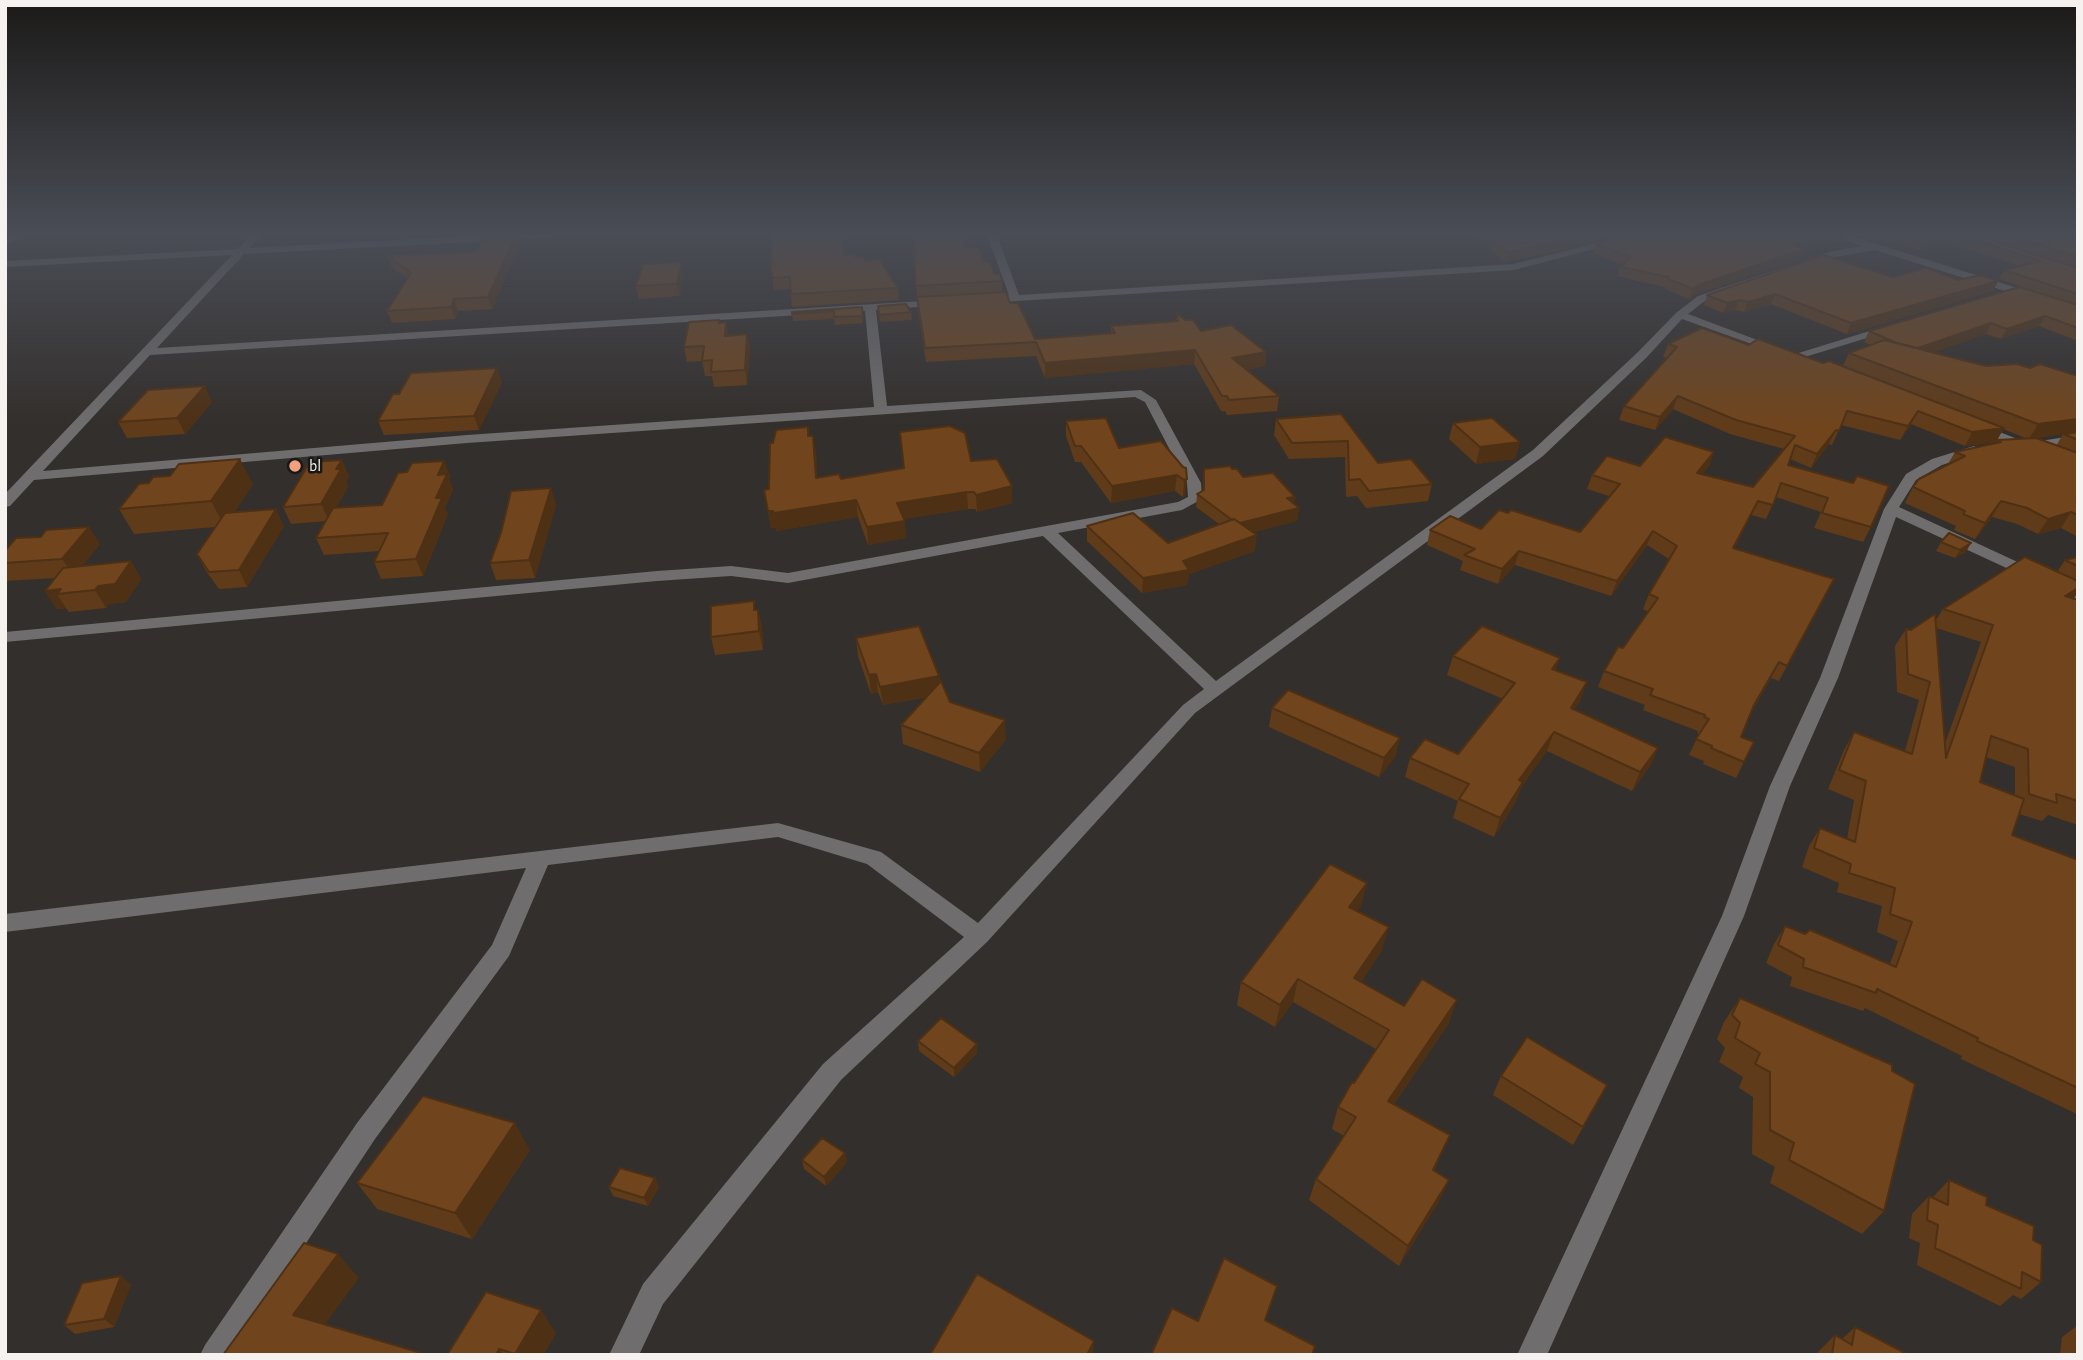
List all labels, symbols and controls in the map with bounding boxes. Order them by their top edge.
place label: bl [309,456,321,476]
marker: bl [287,458,303,474]

